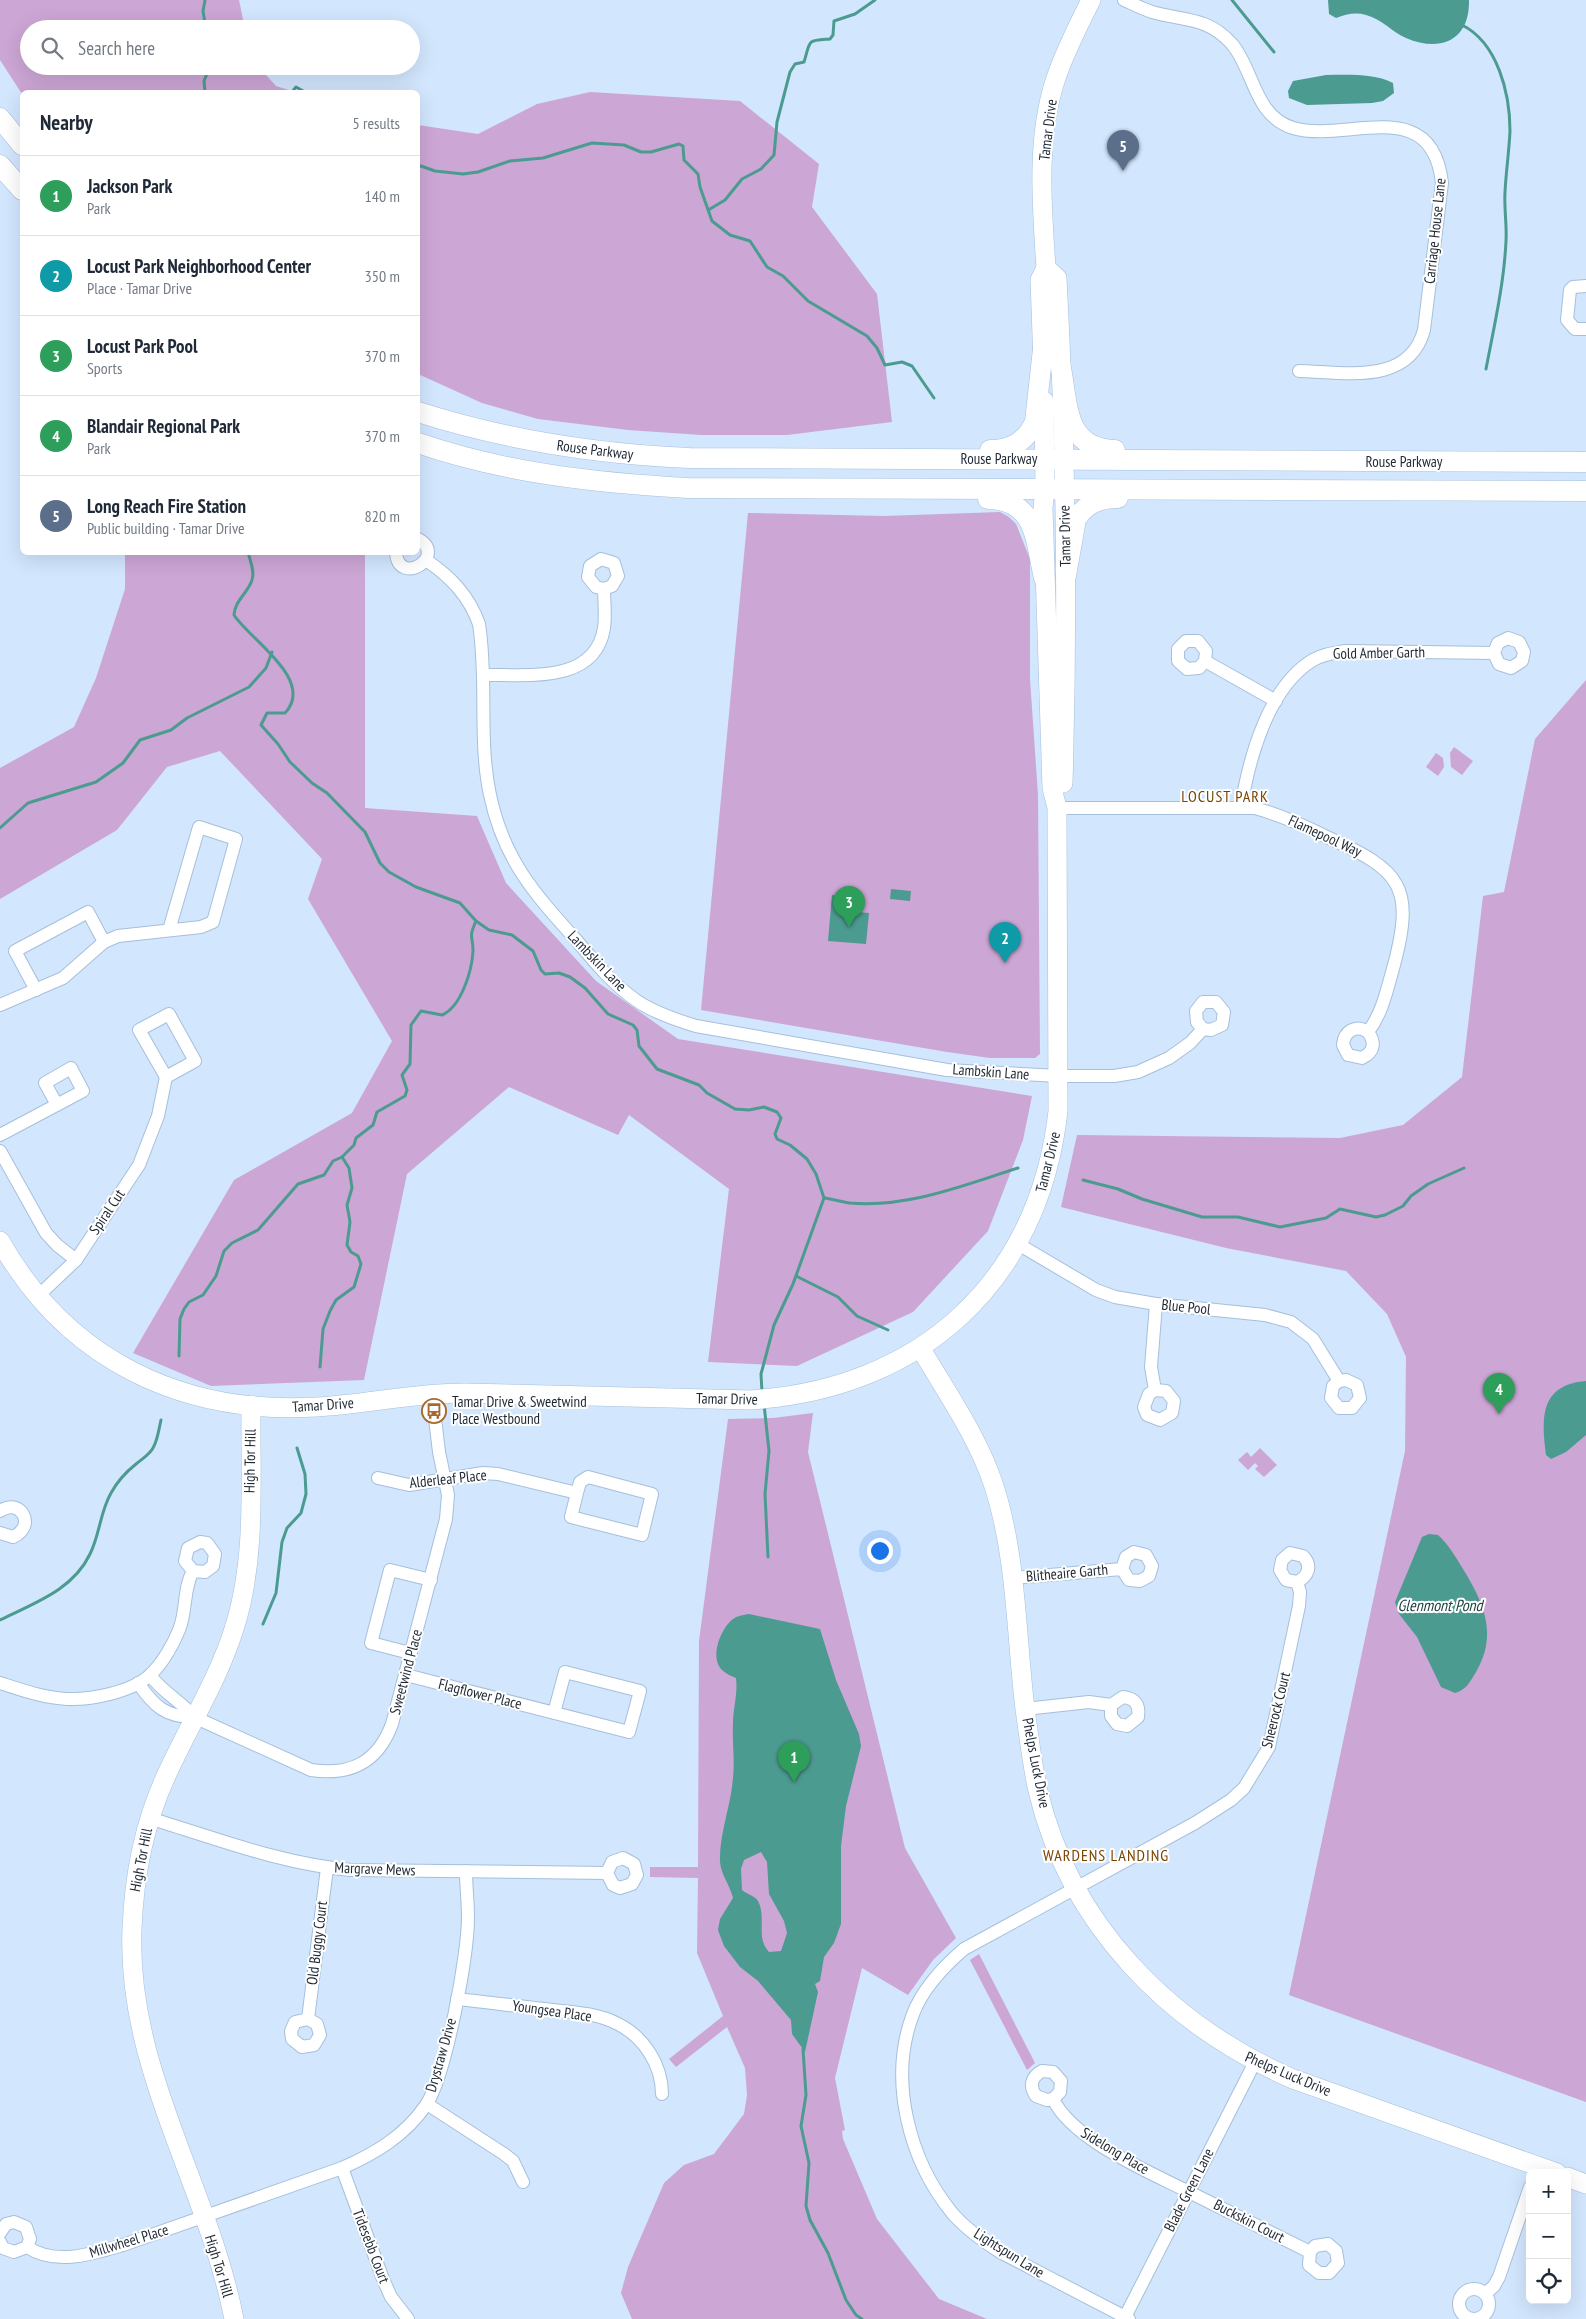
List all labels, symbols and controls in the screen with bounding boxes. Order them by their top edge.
search box [20,20,420,75]
icon: search [38,34,66,62]
text: Search here [78,36,155,60]
street label: Tamar Drive [1034,98,1061,162]
text: Nearby [40,109,93,136]
text: 5 results [353,113,400,133]
pin: 5 [1107,130,1139,171]
text: Jackson Park [87,174,172,198]
street label: Carriage House Lane [1420,177,1450,285]
text: 1 [52,186,60,206]
text: 140 m [365,186,400,206]
text: Park [87,198,111,218]
text: Locust Park Neighborhood Center [87,254,311,278]
text: 2 [52,266,60,286]
text: 350 m [365,266,400,286]
text: Place · Tamar Drive [87,278,192,298]
text: Locust Park Pool [87,334,198,358]
text: 3 [52,346,60,366]
text: 370 m [365,346,400,366]
text: Sports [87,358,122,378]
text: Blandair Regional Park [87,414,240,438]
text: 4 [52,426,60,446]
text: 370 m [365,426,400,446]
street label: Rouse Parkway [556,435,635,464]
text: Park [87,438,111,458]
street label: Rouse Parkway [961,449,1038,468]
street label: Rouse Parkway [1366,452,1443,471]
text: Long Reach Fire Station [87,494,246,518]
street label: Tamar Drive [1054,505,1075,567]
text: 5 [52,506,60,526]
text: 820 m [365,506,400,526]
text: Public building · Tamar Drive [87,518,245,538]
street label: Gold Amber Garth [1333,642,1425,663]
district label: LOCUST PARK [1181,786,1269,806]
street label: Flamepool Way [1285,810,1365,861]
pin: 3 [833,886,865,927]
pin: 2 [989,922,1021,963]
street label: Lambskin Lane [564,926,631,995]
street label: Lambskin Lane [952,1059,1030,1084]
street label: Tamar Drive [1031,1130,1064,1194]
street label: Spiral Cut [85,1186,129,1238]
street label: Blue Pool [1161,1294,1212,1319]
pin: 4 [1483,1373,1515,1414]
street label: Tamar Drive [696,1388,758,1409]
place label: Tamar Drive & Sweetwind Place Westbound [452,1392,587,1428]
street label: Tamar Drive [292,1393,354,1416]
bus stop icon: Tamar Drive & Sweetwind Place Westbound [421,1398,447,1424]
street label: High Tor Hill [239,1428,260,1493]
street label: Alderleaf Place [408,1465,488,1492]
your location [867,1538,893,1564]
street label: Blitheaire Garth [1025,1559,1109,1586]
water label: Glenmont Pond [1398,1595,1485,1615]
street label: Sweetwind Place [385,1627,426,1717]
street label: Sheerock Court [1257,1670,1294,1750]
street label: Flagflower Place [436,1674,524,1713]
street label: Phelps Luck Drive [1018,1716,1055,1810]
pin: 1 [778,1741,810,1782]
street label: High Tor Hill [125,1826,156,1893]
district label: WARDENS LANDING [1043,1845,1169,1865]
street label: Margrave Mews [334,1858,416,1879]
street label: Old Buggy Court [302,1900,331,1986]
street label: Youngsea Place [511,1996,593,2025]
street label: Drystraw Drive [421,2016,460,2094]
street label: Phelps Luck Drive [1242,2047,1334,2100]
street label: Sidelong Place [1078,2123,1153,2178]
street label: Blade Green Lane [1159,2145,1218,2235]
map controls [1526,2169,1571,2304]
button: + [1526,2169,1571,2214]
street label: Buckskin Court [1211,2195,1288,2246]
street label: Tidesebb Court [349,2206,394,2286]
button: − [1526,2214,1571,2259]
street label: Millwheel Place [87,2219,171,2262]
street label: Lightspun Lane [971,2223,1048,2282]
street label: High Tor Hill [201,2232,238,2300]
button: locate [1526,2259,1571,2304]

